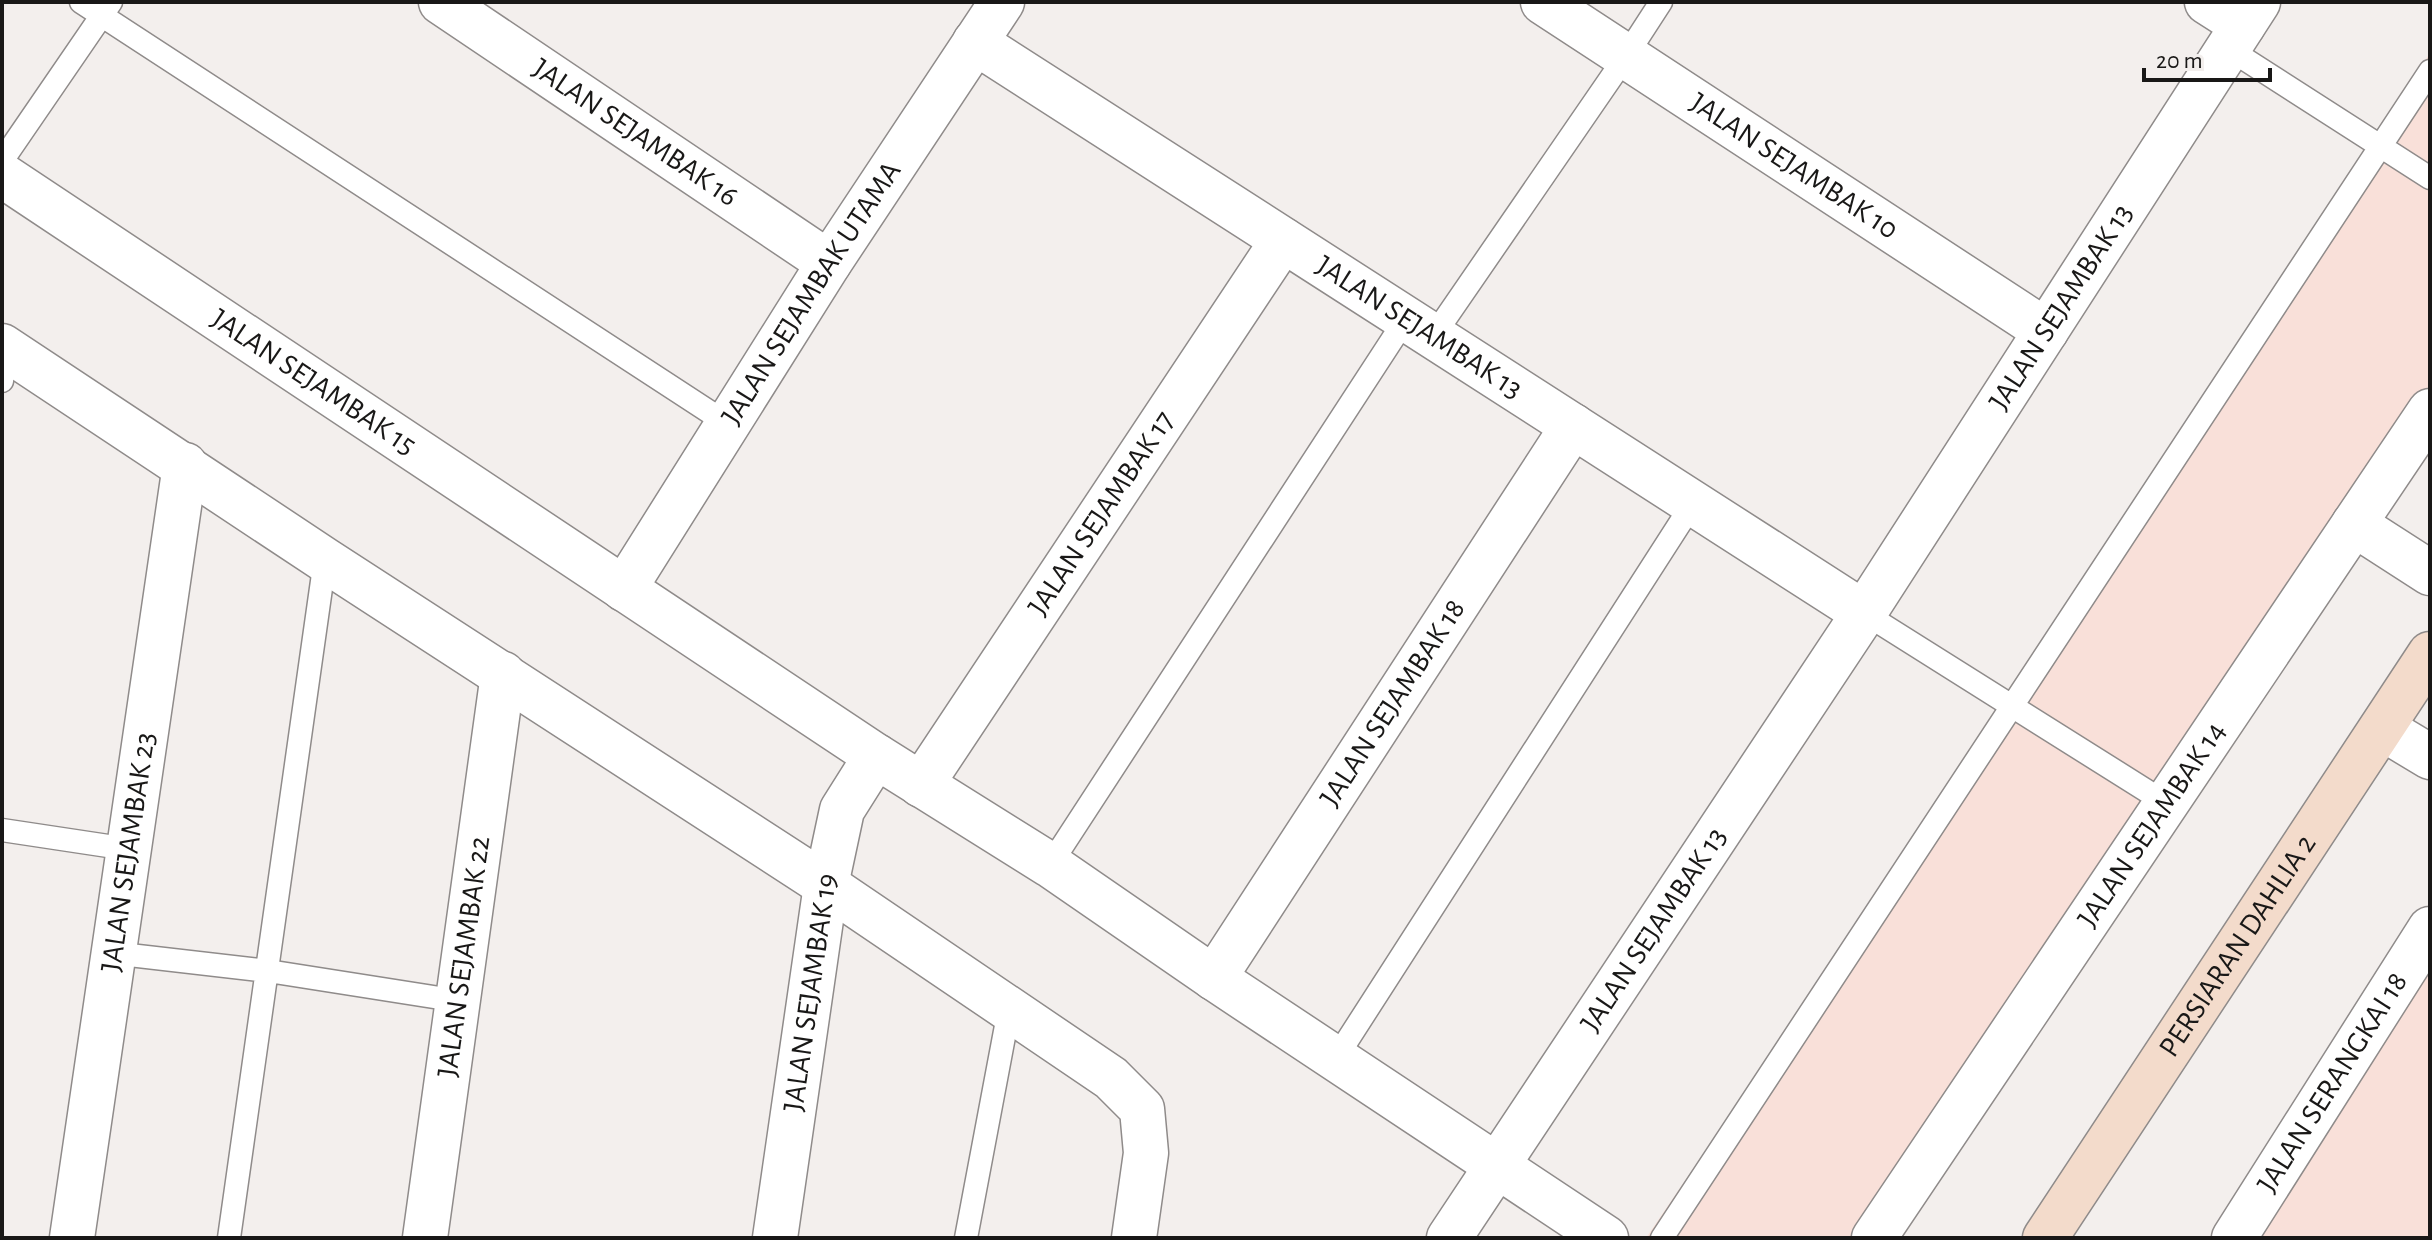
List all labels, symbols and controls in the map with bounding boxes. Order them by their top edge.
scale bar [2144,32,2270,82]
text: 20 m [2156,49,2203,73]
street label: JALAN SEJAMBAK 16 [527,53,743,212]
street label: JALAN SEJAMBAK 10 [1685,87,1904,245]
street label: JALAN SEJAMBAK UTAMA [716,156,907,430]
street label: JALAN SEJAMBAK 13 [1984,199,2138,416]
street label: JALAN SEJAMBAK 13 [1311,250,1528,404]
street label: JALAN SEJAMBAK 15 [206,304,421,461]
street label: JALAN SEJAMBAK 17 [1023,406,1180,621]
street label: JALAN SEJAMBAK 18 [1315,594,1471,812]
street label: JALAN SEJAMBAK 14 [2072,717,2231,933]
street label: JALAN SEJAMBAK 23 [96,730,161,974]
street label: JALAN SEJAMBAK 13 [1575,822,1732,1037]
street label: PERSIARAN DAHLIA 2 [2154,829,2321,1062]
street label: JALAN SEJAMBAK 22 [432,834,495,1079]
street label: JALAN SEJAMBAK 19 [778,871,843,1114]
street label: JALAN SERANGKAI 18 [2252,967,2413,1198]

